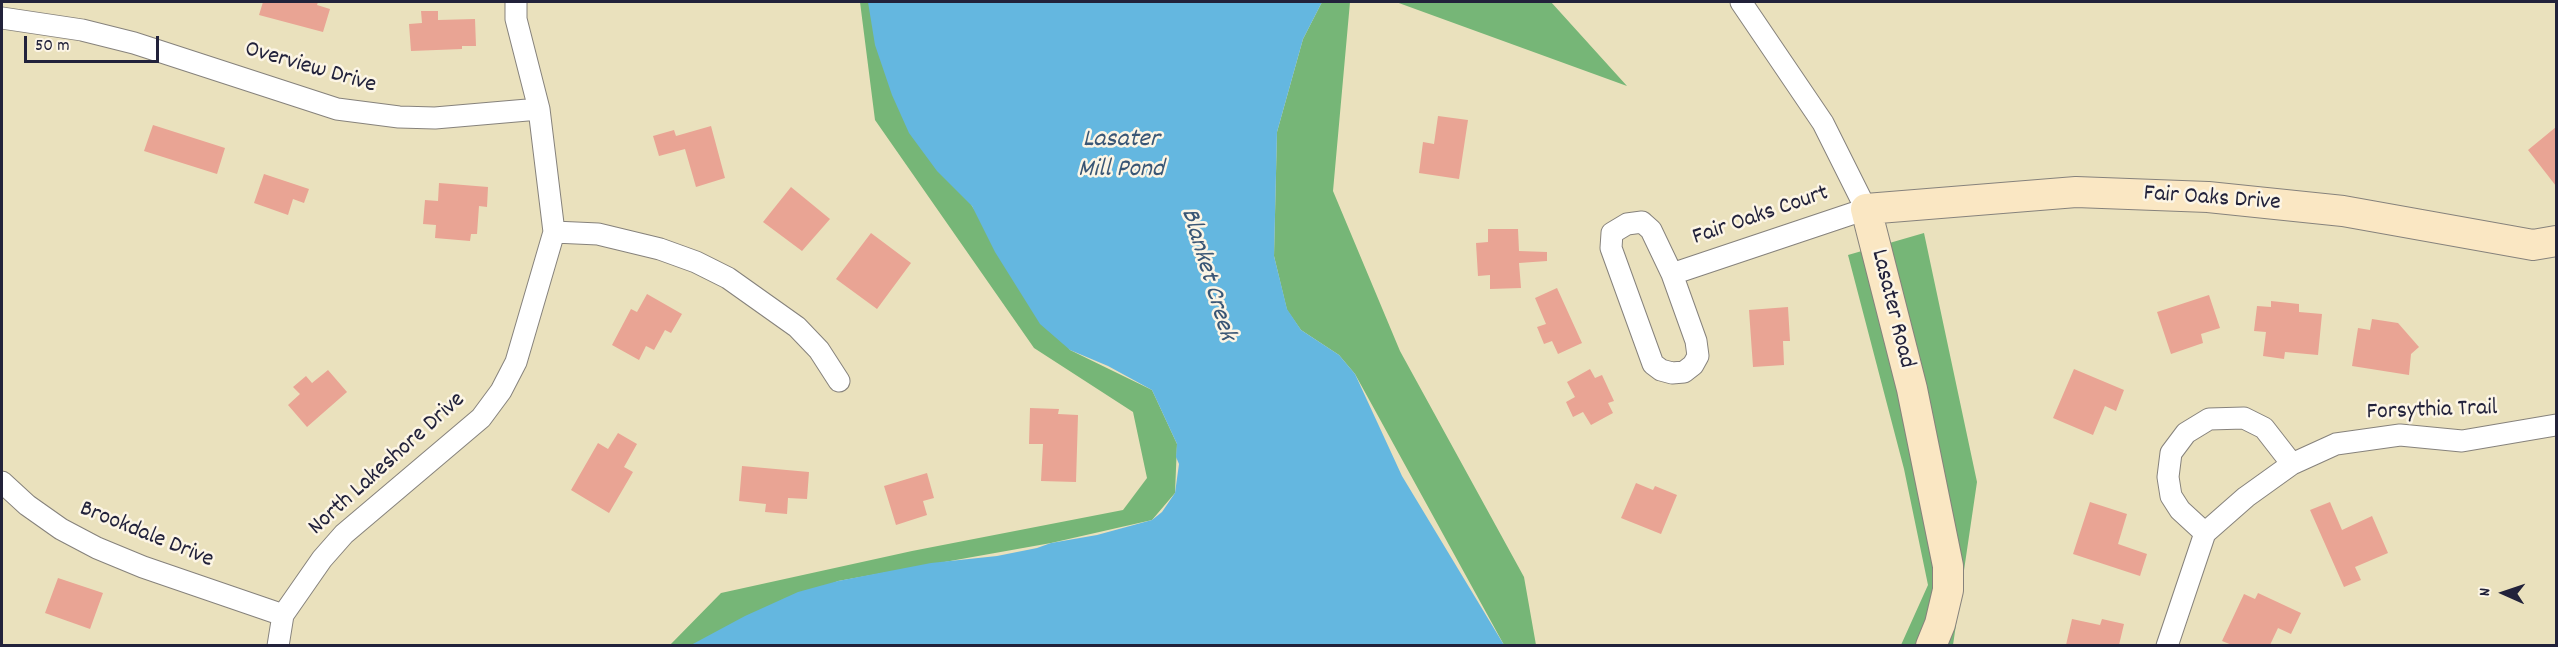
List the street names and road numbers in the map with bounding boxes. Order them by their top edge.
street label: Overview Drive [241,36,379,102]
street label: Fair Oaks Court [1689,180,1833,254]
street label: Fair Oaks Drive [2142,181,2282,219]
street label: Lasater Road [1862,247,1920,371]
street label: North Lakeshore Drive [304,387,472,543]
street label: Forsythia Trail [2366,395,2498,429]
street label: Brookdale Drive [75,496,217,576]

